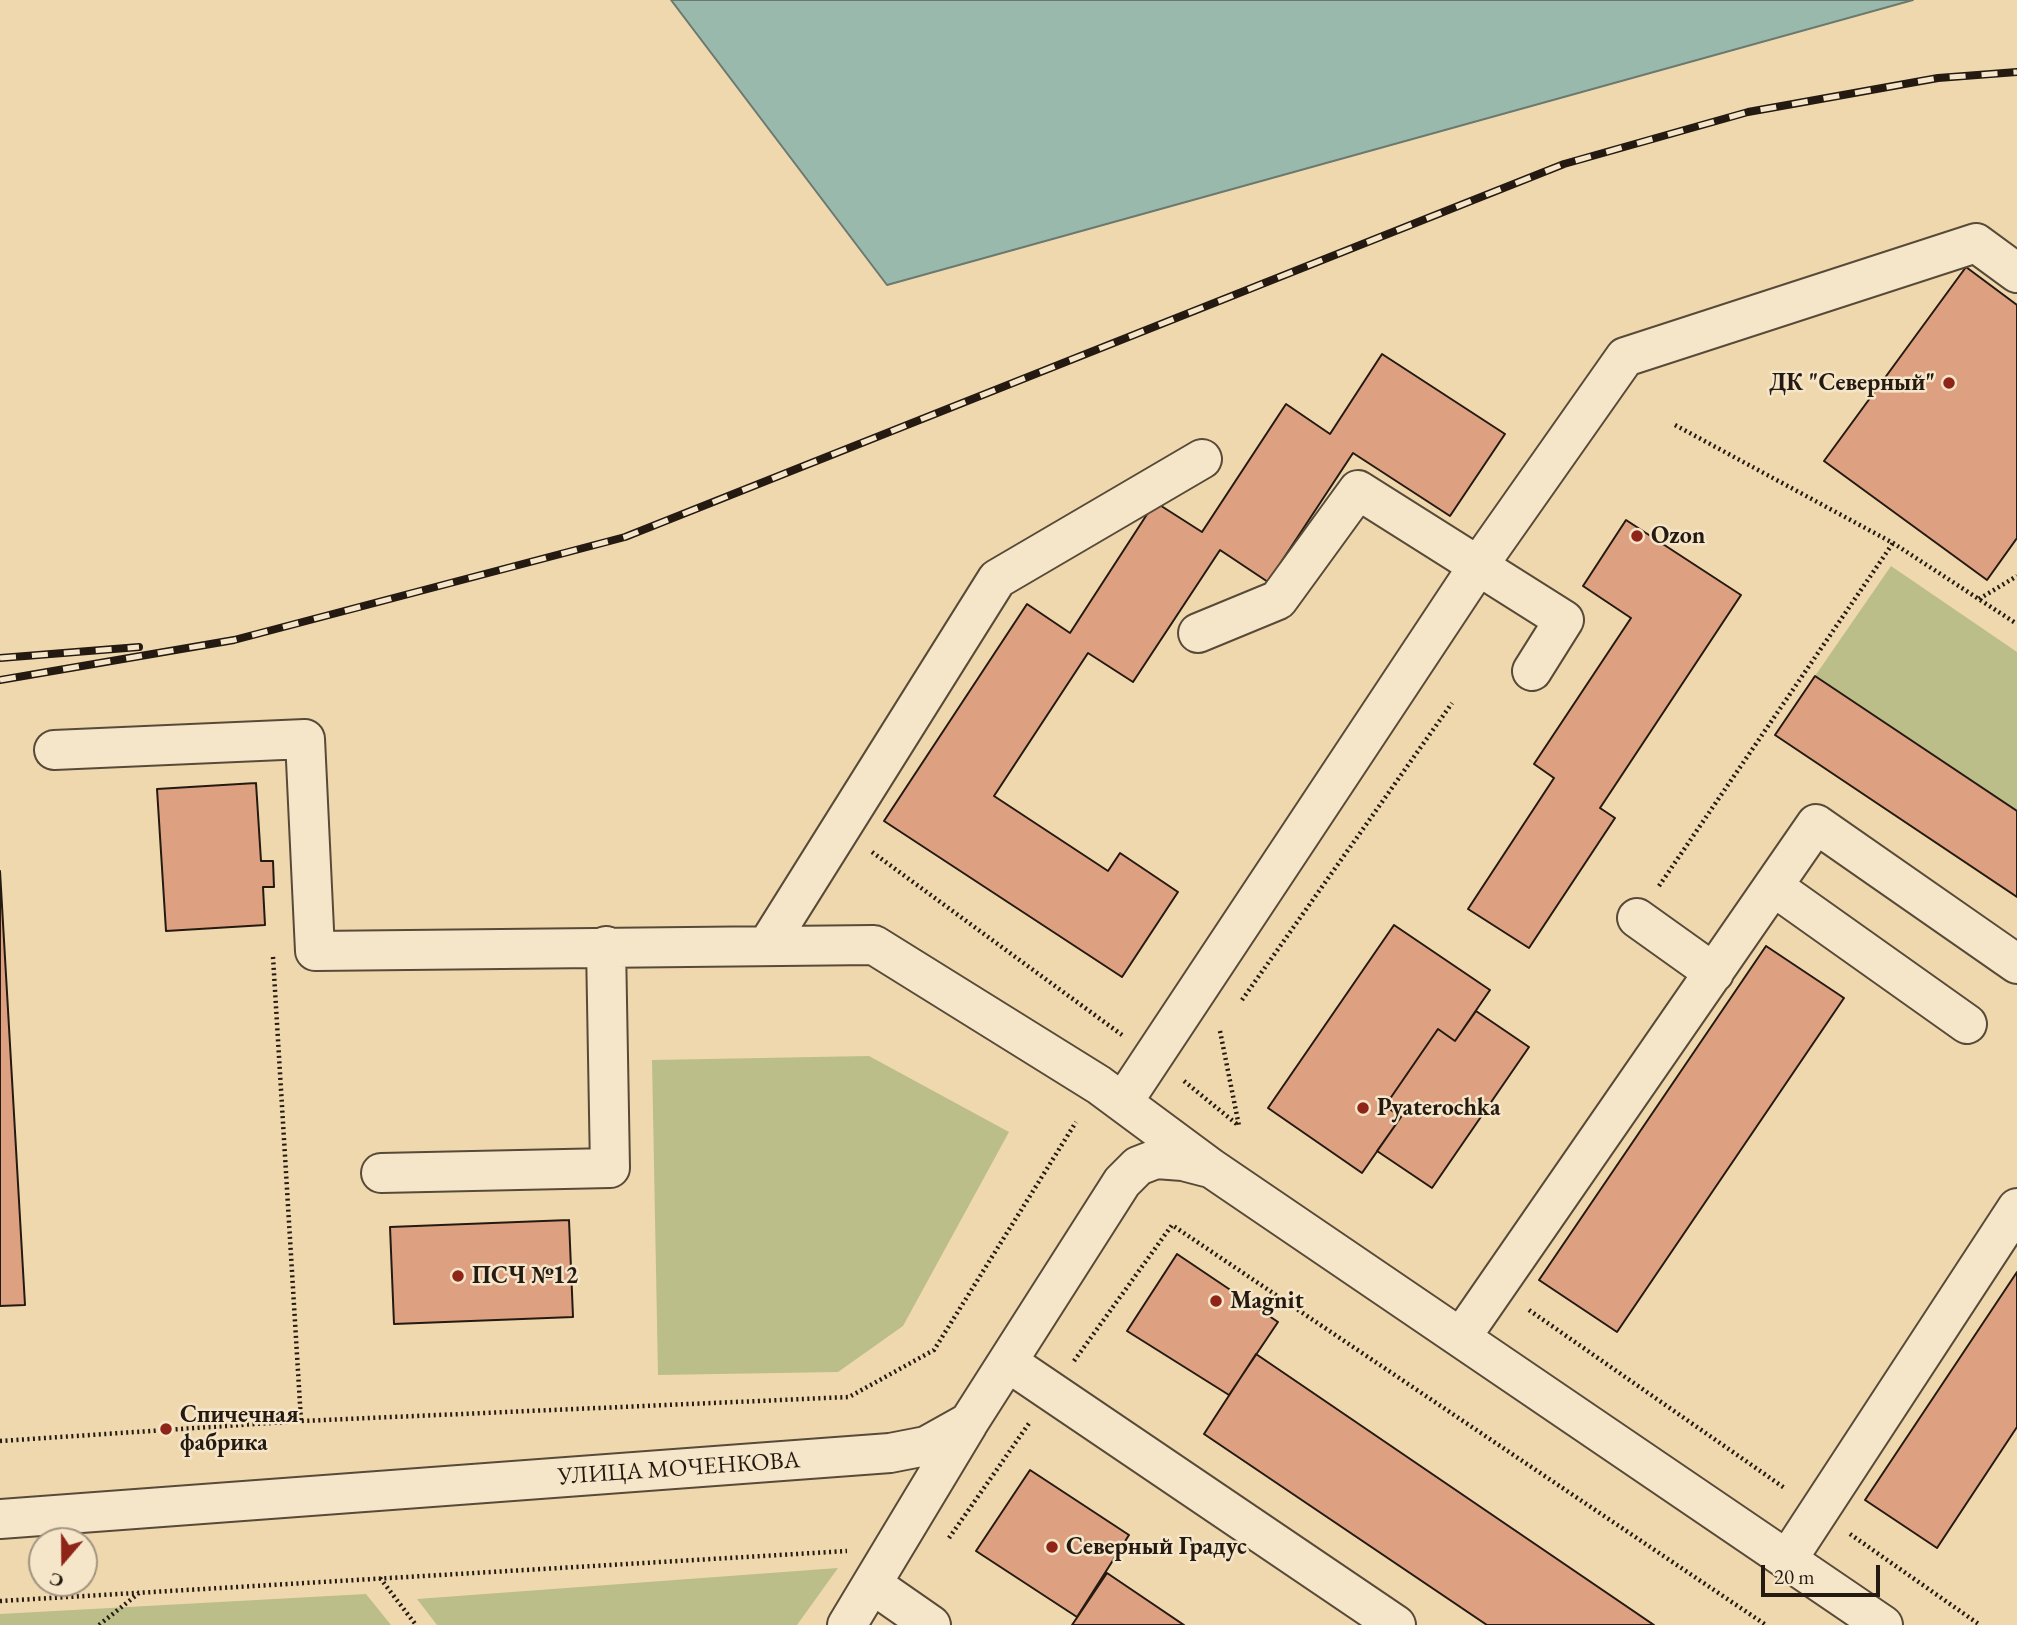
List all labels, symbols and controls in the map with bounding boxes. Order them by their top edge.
place label: ДК "Северный" [1769,369,1935,397]
marker: ДК "Северный" [1941,375,1957,391]
place label: Ozon [1651,522,1705,550]
marker: Ozon [1629,528,1645,544]
place label: Pyaterochka [1377,1094,1500,1122]
marker: Pyaterochka [1355,1100,1371,1116]
place label: ПСЧ №12 [472,1262,578,1290]
marker: ПСЧ №12 [450,1268,466,1284]
place label: Magnit [1230,1287,1304,1315]
marker: Magnit [1208,1293,1224,1309]
place label: Спичечная фабрика [180,1401,299,1457]
marker: Спичечная фабрика [158,1421,174,1437]
street label: УЛИЦА МОЧЕНКОВА [557,1446,801,1492]
north arrow [28,1527,98,1597]
place label: Северный Градус [1066,1533,1247,1561]
marker: Северный Градус [1044,1539,1060,1555]
scale bar [1765,1552,1884,1596]
text: 20 m [1774,1563,1815,1590]
text: С [46,1566,67,1594]

